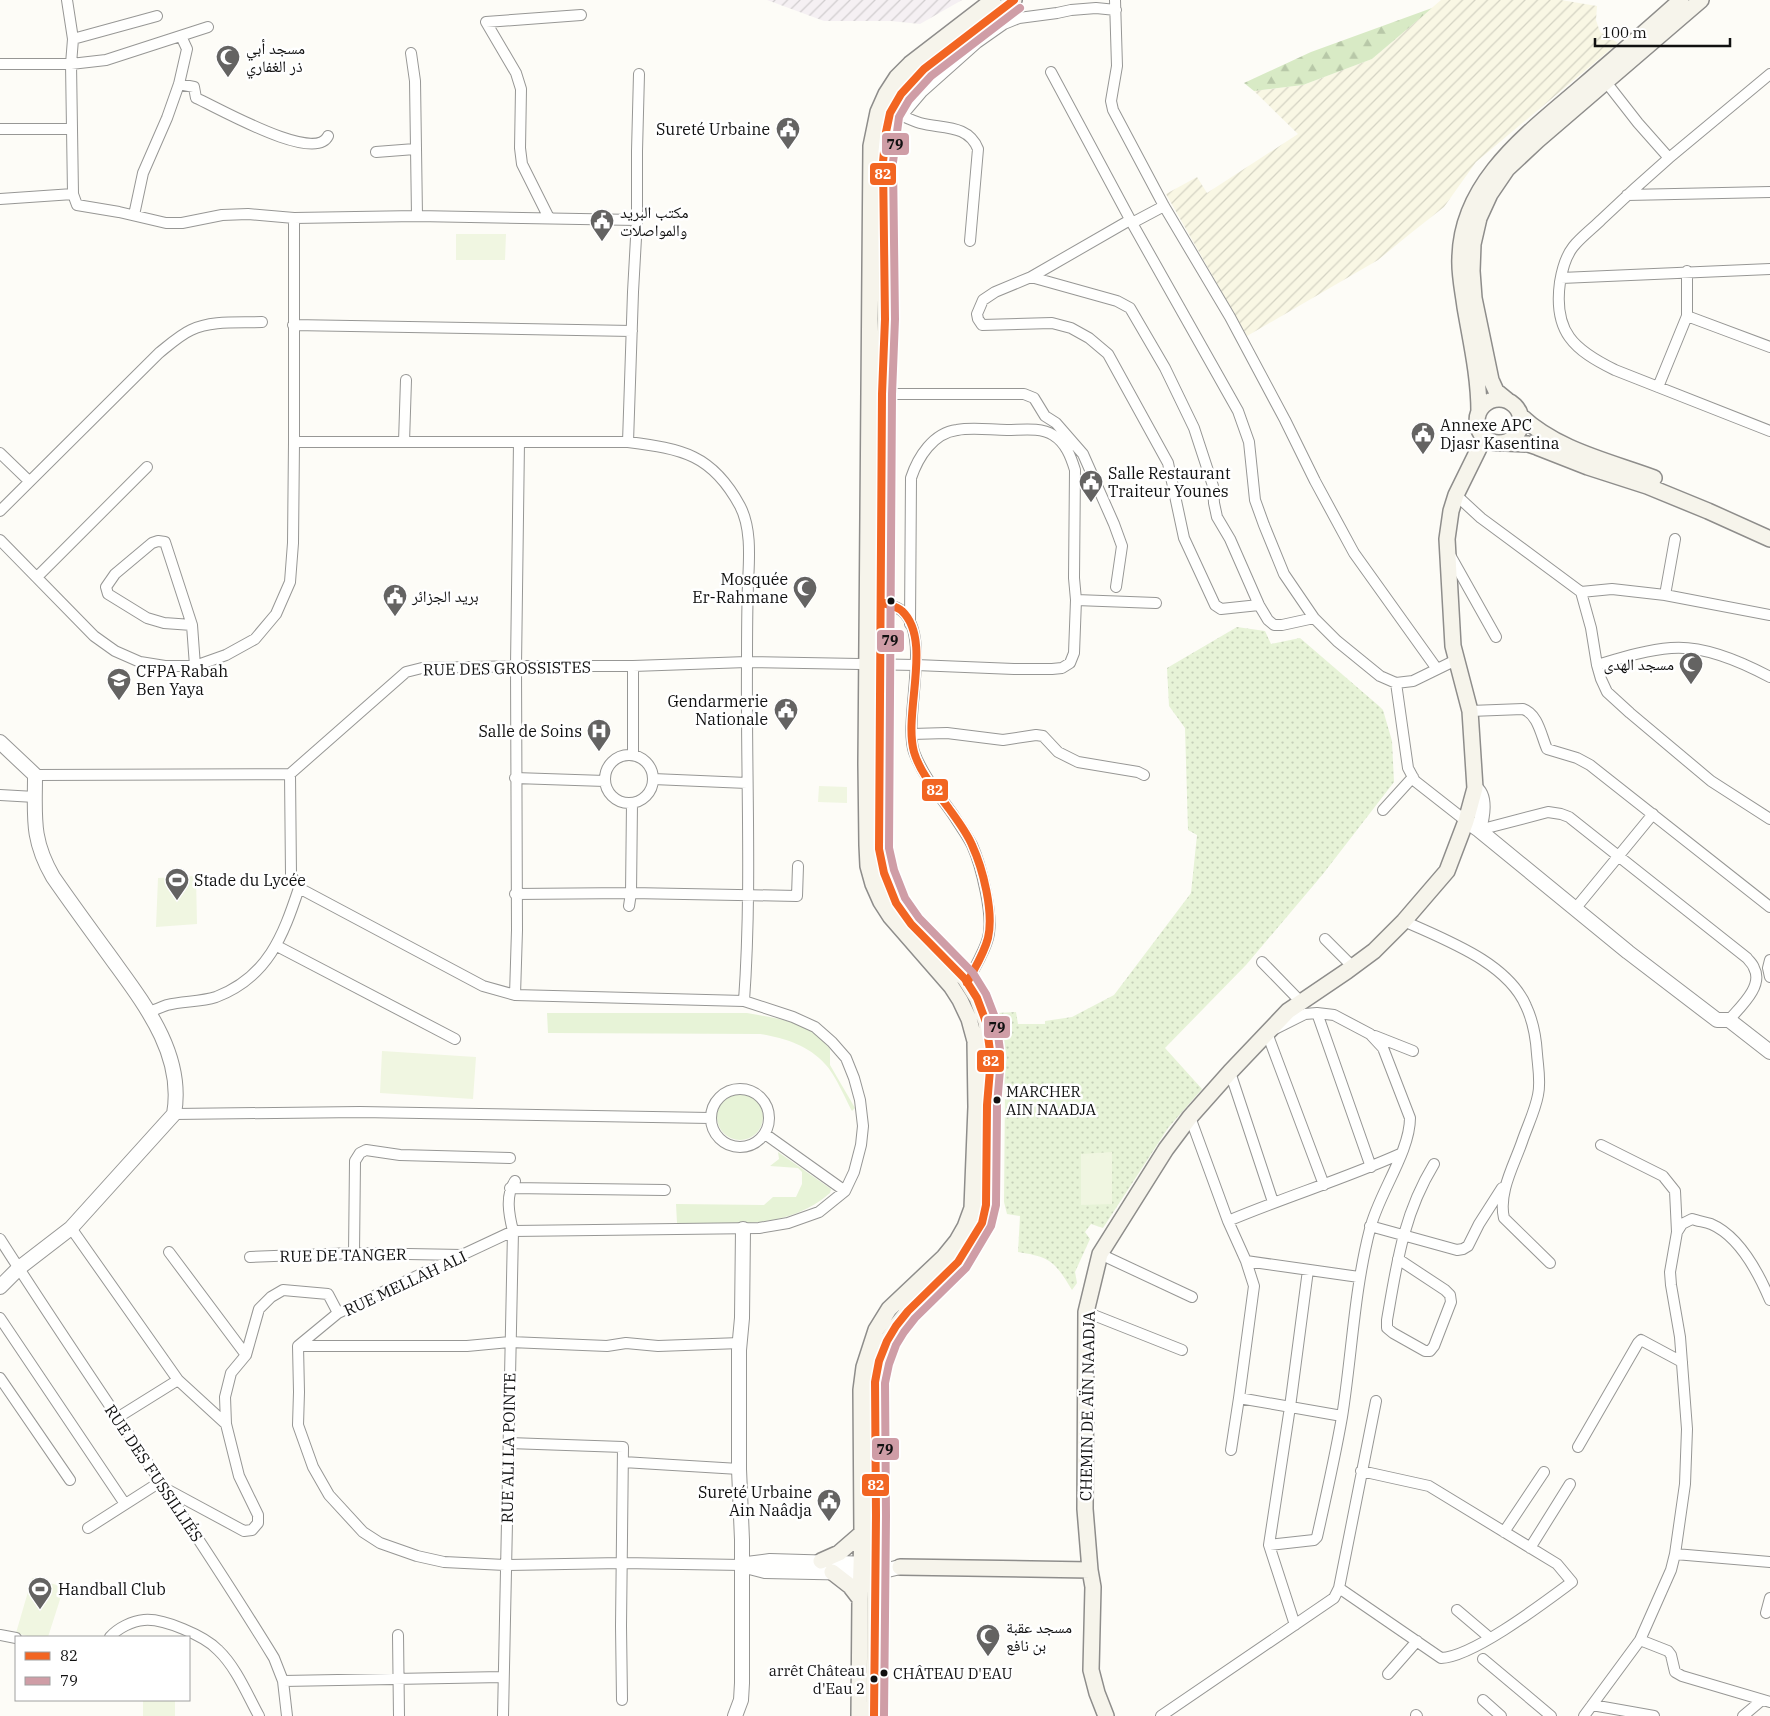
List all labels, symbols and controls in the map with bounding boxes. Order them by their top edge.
scale bar [1595,15,1730,47]
text: 100 m [1602,23,1647,42]
place label: مسجد أبي ذر الغفاري [246,38,305,79]
mosque icon: مسجد أبي ذر الغفاري [215,44,241,78]
public building icon: Sureté Urbaine [775,116,801,150]
place label: Sureté Urbaine [656,119,770,139]
line badge: 79 [881,132,910,156]
text: 79 [887,135,903,153]
line badge: 82 [869,162,897,186]
text: 82 [875,165,891,183]
place label: مكتب البريد والمواصلات [620,202,689,240]
public building icon: مكتب البريد والمواصلات [589,208,615,242]
place label: Annexe APC Djasr Kasentina [1440,415,1560,453]
public building icon: Annexe APC Djasr Kasentina [1410,421,1436,455]
place label: Salle Restaurant Traiteur Younes [1108,463,1231,501]
public building icon: Salle Restaurant Traiteur Younes [1078,469,1104,503]
place label: Mosquée Er-Rahmane [692,569,788,607]
mosque icon: Mosquée Er-Rahmane [792,575,818,609]
public building icon: بريد الجزائر [382,583,408,617]
place label: بريد الجزائر [411,586,479,606]
unlabelled marker [886,596,896,606]
line badge: 79 [876,629,905,653]
text: 79 [882,631,898,649]
mosque icon: مسجد الهدى [1678,651,1704,685]
place label: مسجد الهدى [1603,654,1674,675]
street label: RUE DES GROSSISTES [423,657,591,679]
place label: CFPA Rabah Ben Yaya [136,661,228,699]
school or university icon: CFPA Rabah Ben Yaya [106,667,132,701]
place label: Gendarmerie Nationale [668,691,768,729]
public building icon: Gendarmerie Nationale [773,697,799,731]
hospital icon: Salle de Soins [586,718,612,752]
place label: Salle de Soins [478,721,582,741]
line badge: 82 [921,778,949,802]
text: 82 [927,781,943,799]
sports icon: Stade du Lycée [164,867,190,901]
place label: Stade du Lycée [194,870,306,890]
line badge: 79 [983,1015,1011,1039]
text: 79 [989,1018,1005,1036]
line badge: 82 [976,1049,1005,1073]
text: 82 [983,1052,999,1070]
place label: MARCHER AIN NAADJA [1006,1082,1097,1119]
marker: MARCHER AIN NAADJA [992,1095,1002,1105]
street label: RUE DE TANGER [279,1244,407,1266]
street label: RUE MELLAH ALI [341,1246,469,1320]
street label: CHEMIN DE AÏN NAADJA [1075,1311,1099,1501]
street label: RUE ALI LA POINTE [497,1373,519,1523]
street label: RUE DES FUSSILLIÉS [101,1400,208,1545]
line badge: 79 [871,1437,900,1461]
text: 79 [877,1440,893,1458]
line badge: 82 [861,1473,890,1497]
text: 82 [868,1476,884,1494]
place label: Sureté Urbaine Ain Naâdja [698,1482,812,1520]
public building icon: Sureté Urbaine Ain Naâdja [816,1488,842,1522]
sports icon: Handball Club [27,1576,53,1610]
place label: Handball Club [58,1579,166,1599]
place label: مسجد عقبة بن نافع [1006,1617,1072,1656]
mosque icon: مسجد عقبة بن نافع [975,1623,1001,1657]
legend [15,1636,190,1701]
text: 82 [60,1646,78,1665]
place label: arrêt Château d'Eau 2 [769,1661,865,1698]
place label: CHÂTEAU D'EAU [893,1664,1012,1683]
marker: CHÂTEAU D'EAU [879,1668,889,1678]
text: 79 [60,1671,78,1690]
marker: arrêt Château d'Eau 2 [869,1674,879,1684]

